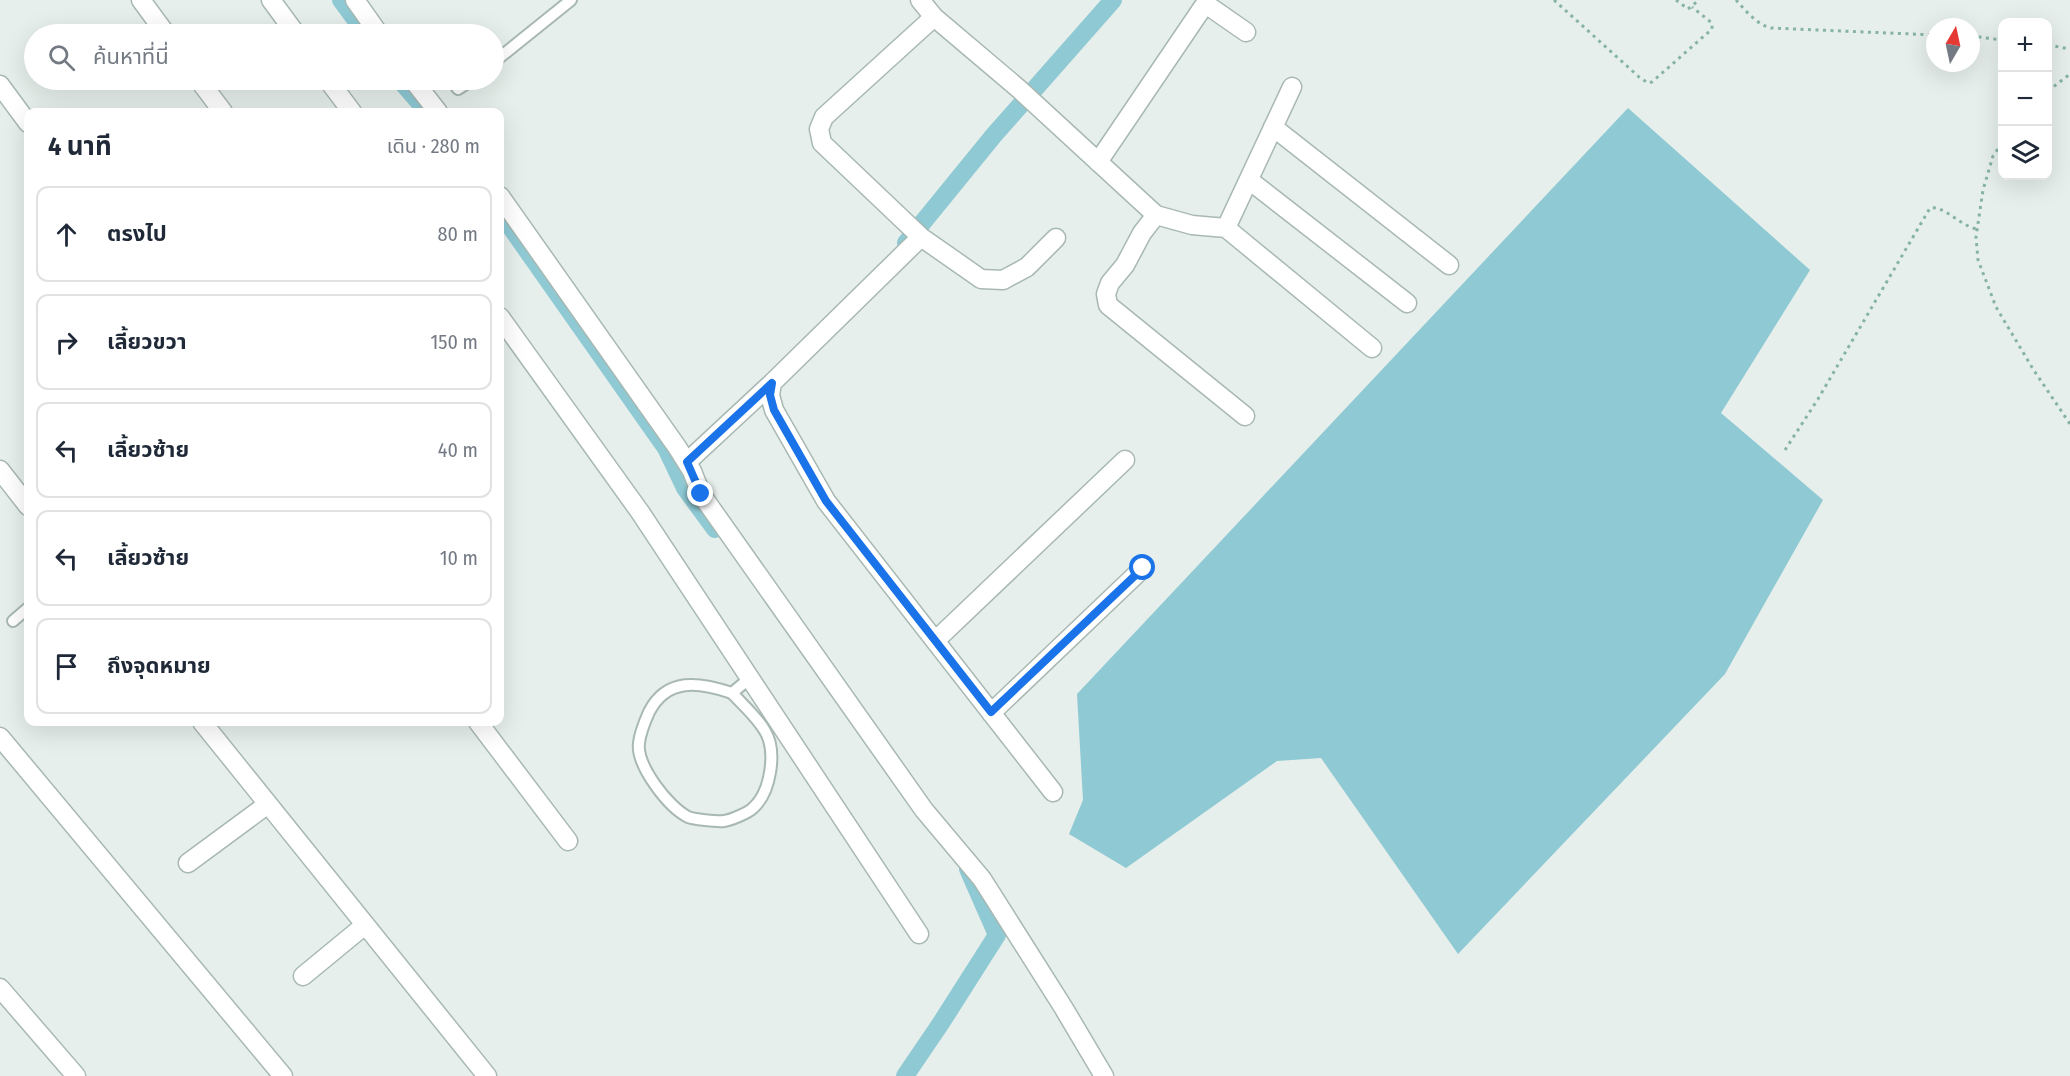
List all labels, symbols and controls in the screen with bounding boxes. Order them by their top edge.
north arrow [1926,18,1980,72]
map controls [1998,18,2052,180]
button: + [1998,18,2052,72]
search box [24,24,504,90]
icon: search [45,41,78,74]
text: ค้นหาที่นี่ [93,43,169,70]
button: − [1998,72,2052,126]
button: layers [1998,126,2052,180]
text: 4 นาที [48,131,112,162]
text: เดิน · 280 m [387,134,480,158]
icon: ahead [50,218,83,251]
text: ตรงไป [107,220,167,247]
text: 80 m [438,222,478,246]
icon: right [50,326,83,359]
text: เลี้ยวขวา [107,328,187,355]
text: 150 m [431,330,478,354]
icon: left [50,434,83,467]
text: เลี้ยวซ้าย [107,436,189,463]
text: 40 m [438,438,478,462]
route end [687,480,713,506]
icon: left [50,542,83,575]
text: เลี้ยวซ้าย [107,544,189,571]
text: 10 m [440,546,478,570]
route start [1129,554,1155,580]
icon: arrive [50,650,83,683]
text: ถึงจุดหมาย [107,652,211,679]

